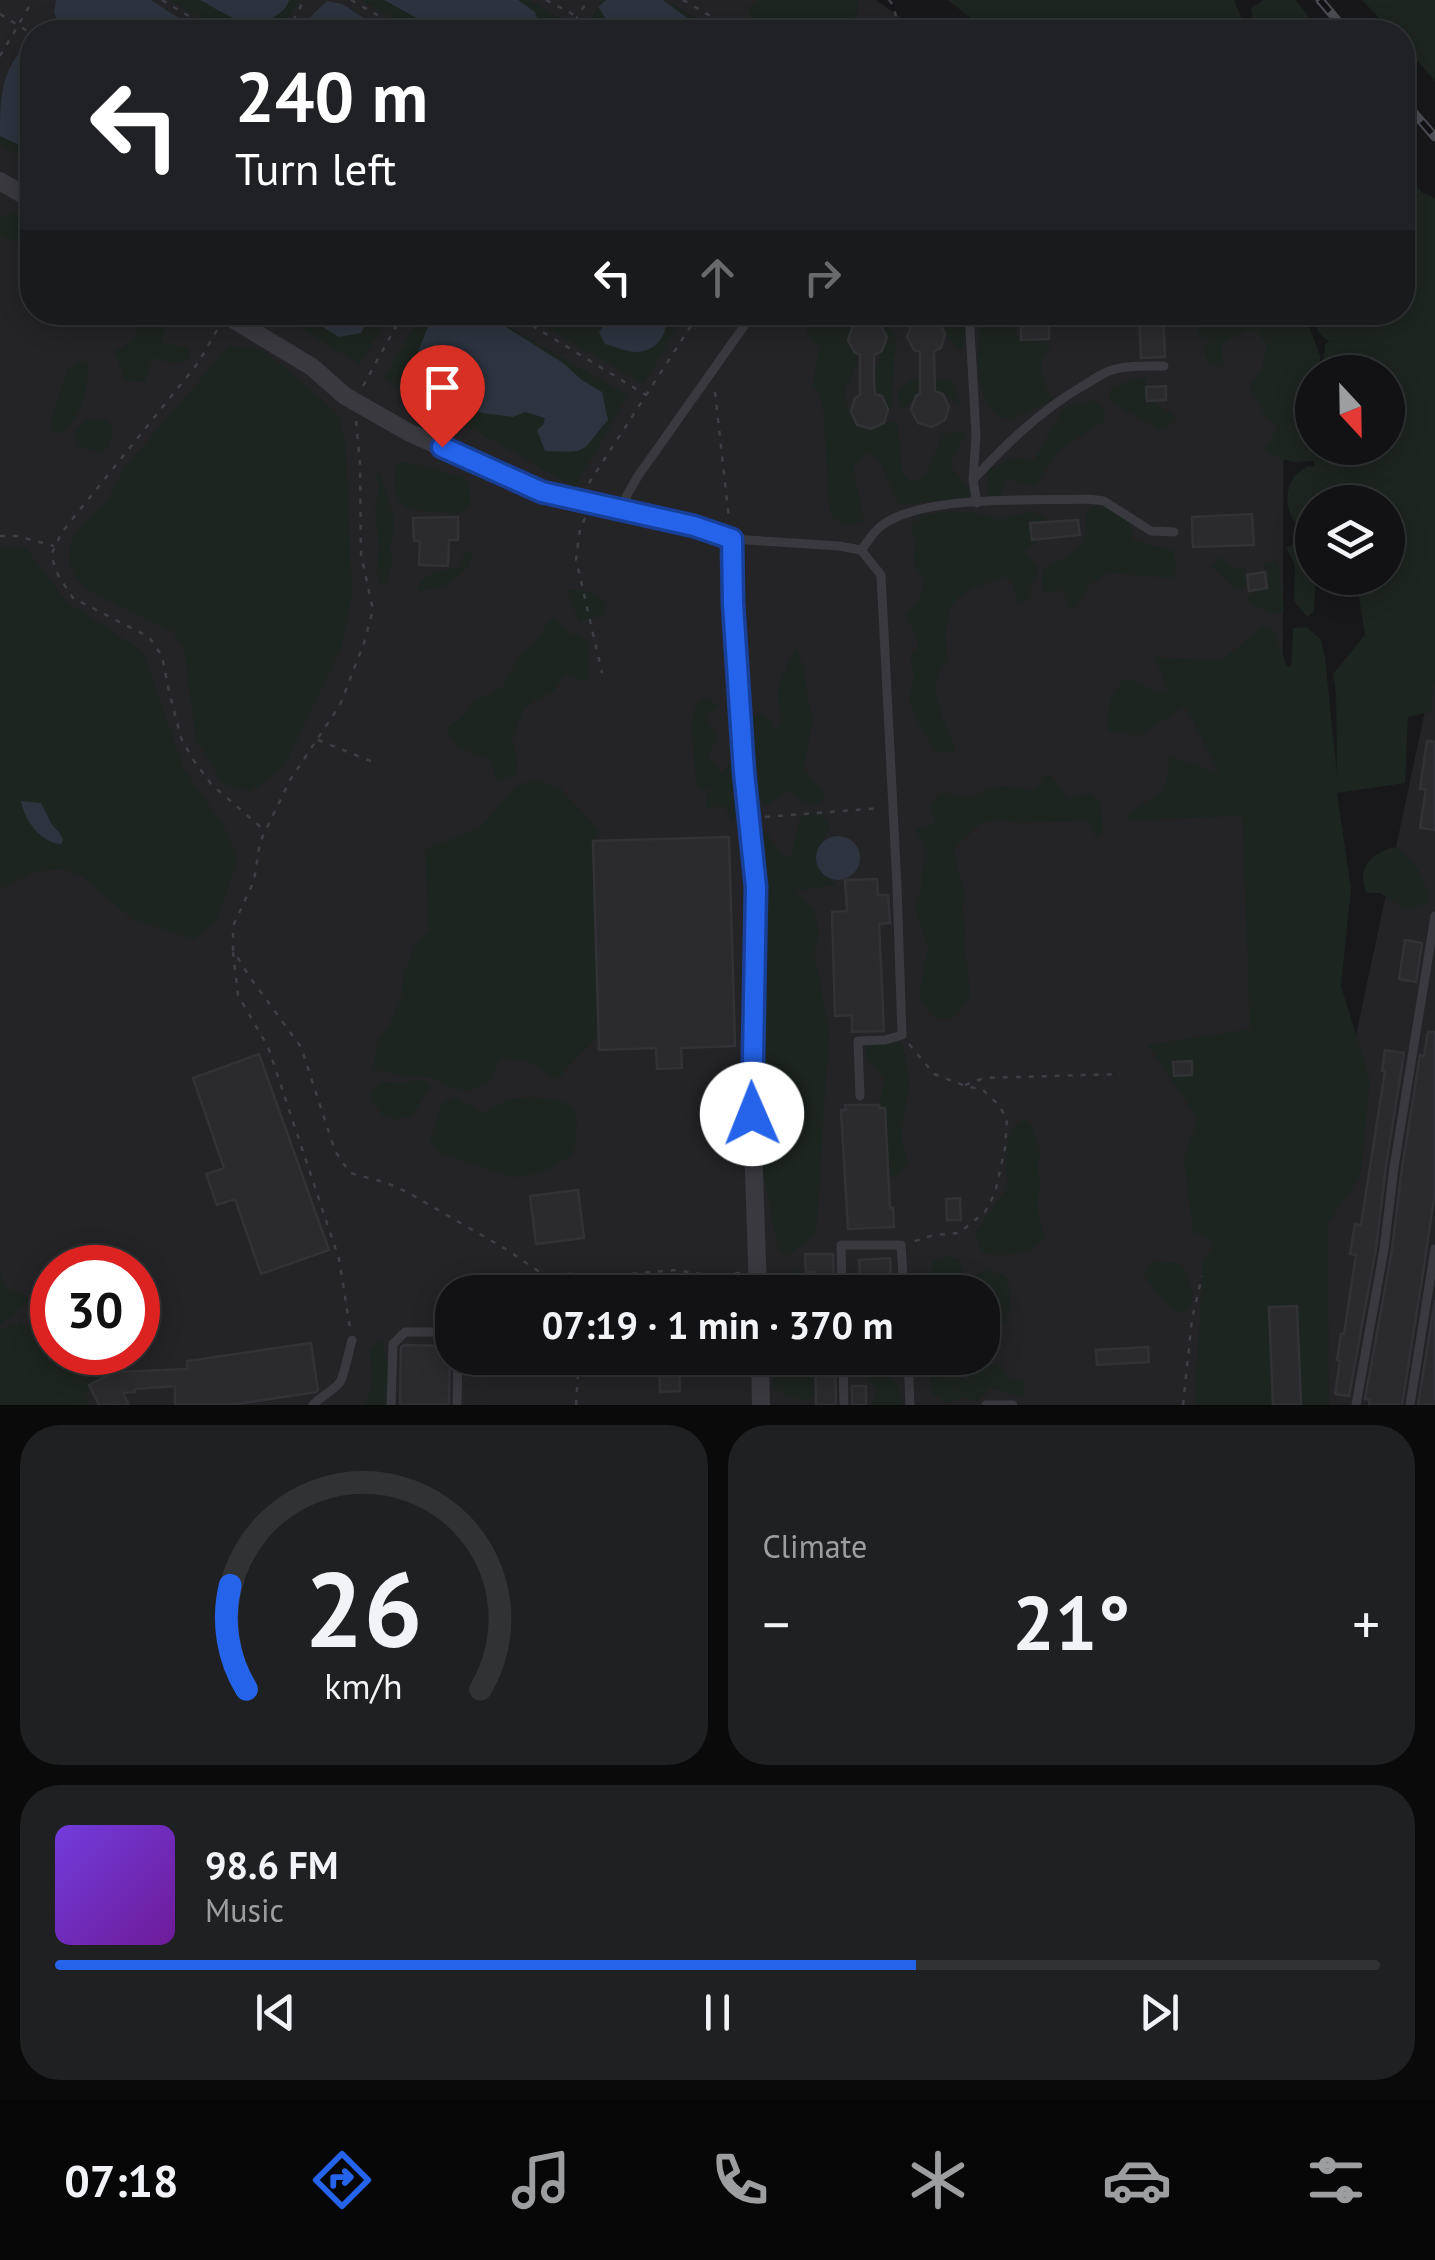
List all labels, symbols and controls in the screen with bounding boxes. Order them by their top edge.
text: 240 m [235,51,428,141]
icon: left [70,60,200,190]
text: Turn left [235,139,396,197]
icon: left [585,250,640,305]
icon: ahead [690,250,745,305]
icon: right [795,250,850,305]
pin [400,345,485,448]
north arrow [1295,355,1405,465]
map controls [1295,355,1405,595]
icon: arrive [415,360,470,415]
button: layers [1295,485,1405,595]
position arrow [700,1062,804,1166]
speed limit sign: 30 [30,1245,160,1375]
text: 07:19 · 1 min · 370 m [542,1300,893,1349]
text: Climate [763,1525,867,1567]
text: 26 [305,1541,423,1676]
text: 21° [1012,1574,1130,1671]
text: − [763,1588,790,1659]
text: + [1352,1588,1380,1659]
text: km/h [325,1663,403,1709]
text: 98.6 FM [205,1840,338,1889]
text: Music [205,1889,284,1931]
icon: previous [248,1985,303,2040]
icon: pause [690,1985,745,2040]
icon: next [1132,1985,1187,2040]
icon: directions [307,2145,377,2215]
icon: music [506,2145,576,2215]
icon: phone [705,2145,775,2215]
icon: climate [903,2145,973,2215]
icon: car [1102,2145,1172,2215]
icon: filters [1301,2145,1371,2215]
text: 07:18 [64,2151,179,2209]

